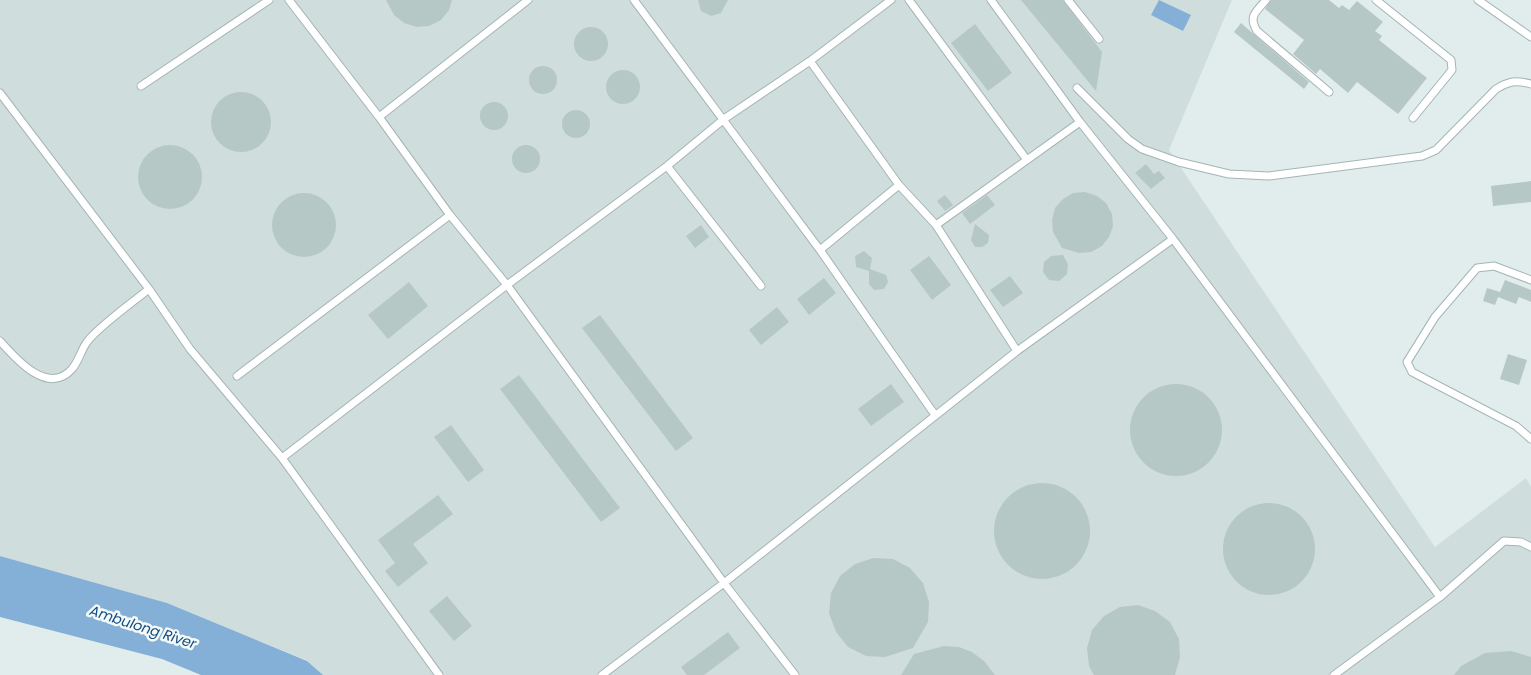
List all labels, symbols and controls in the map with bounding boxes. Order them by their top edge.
water label: Ambulong River [86,600,200,654]

